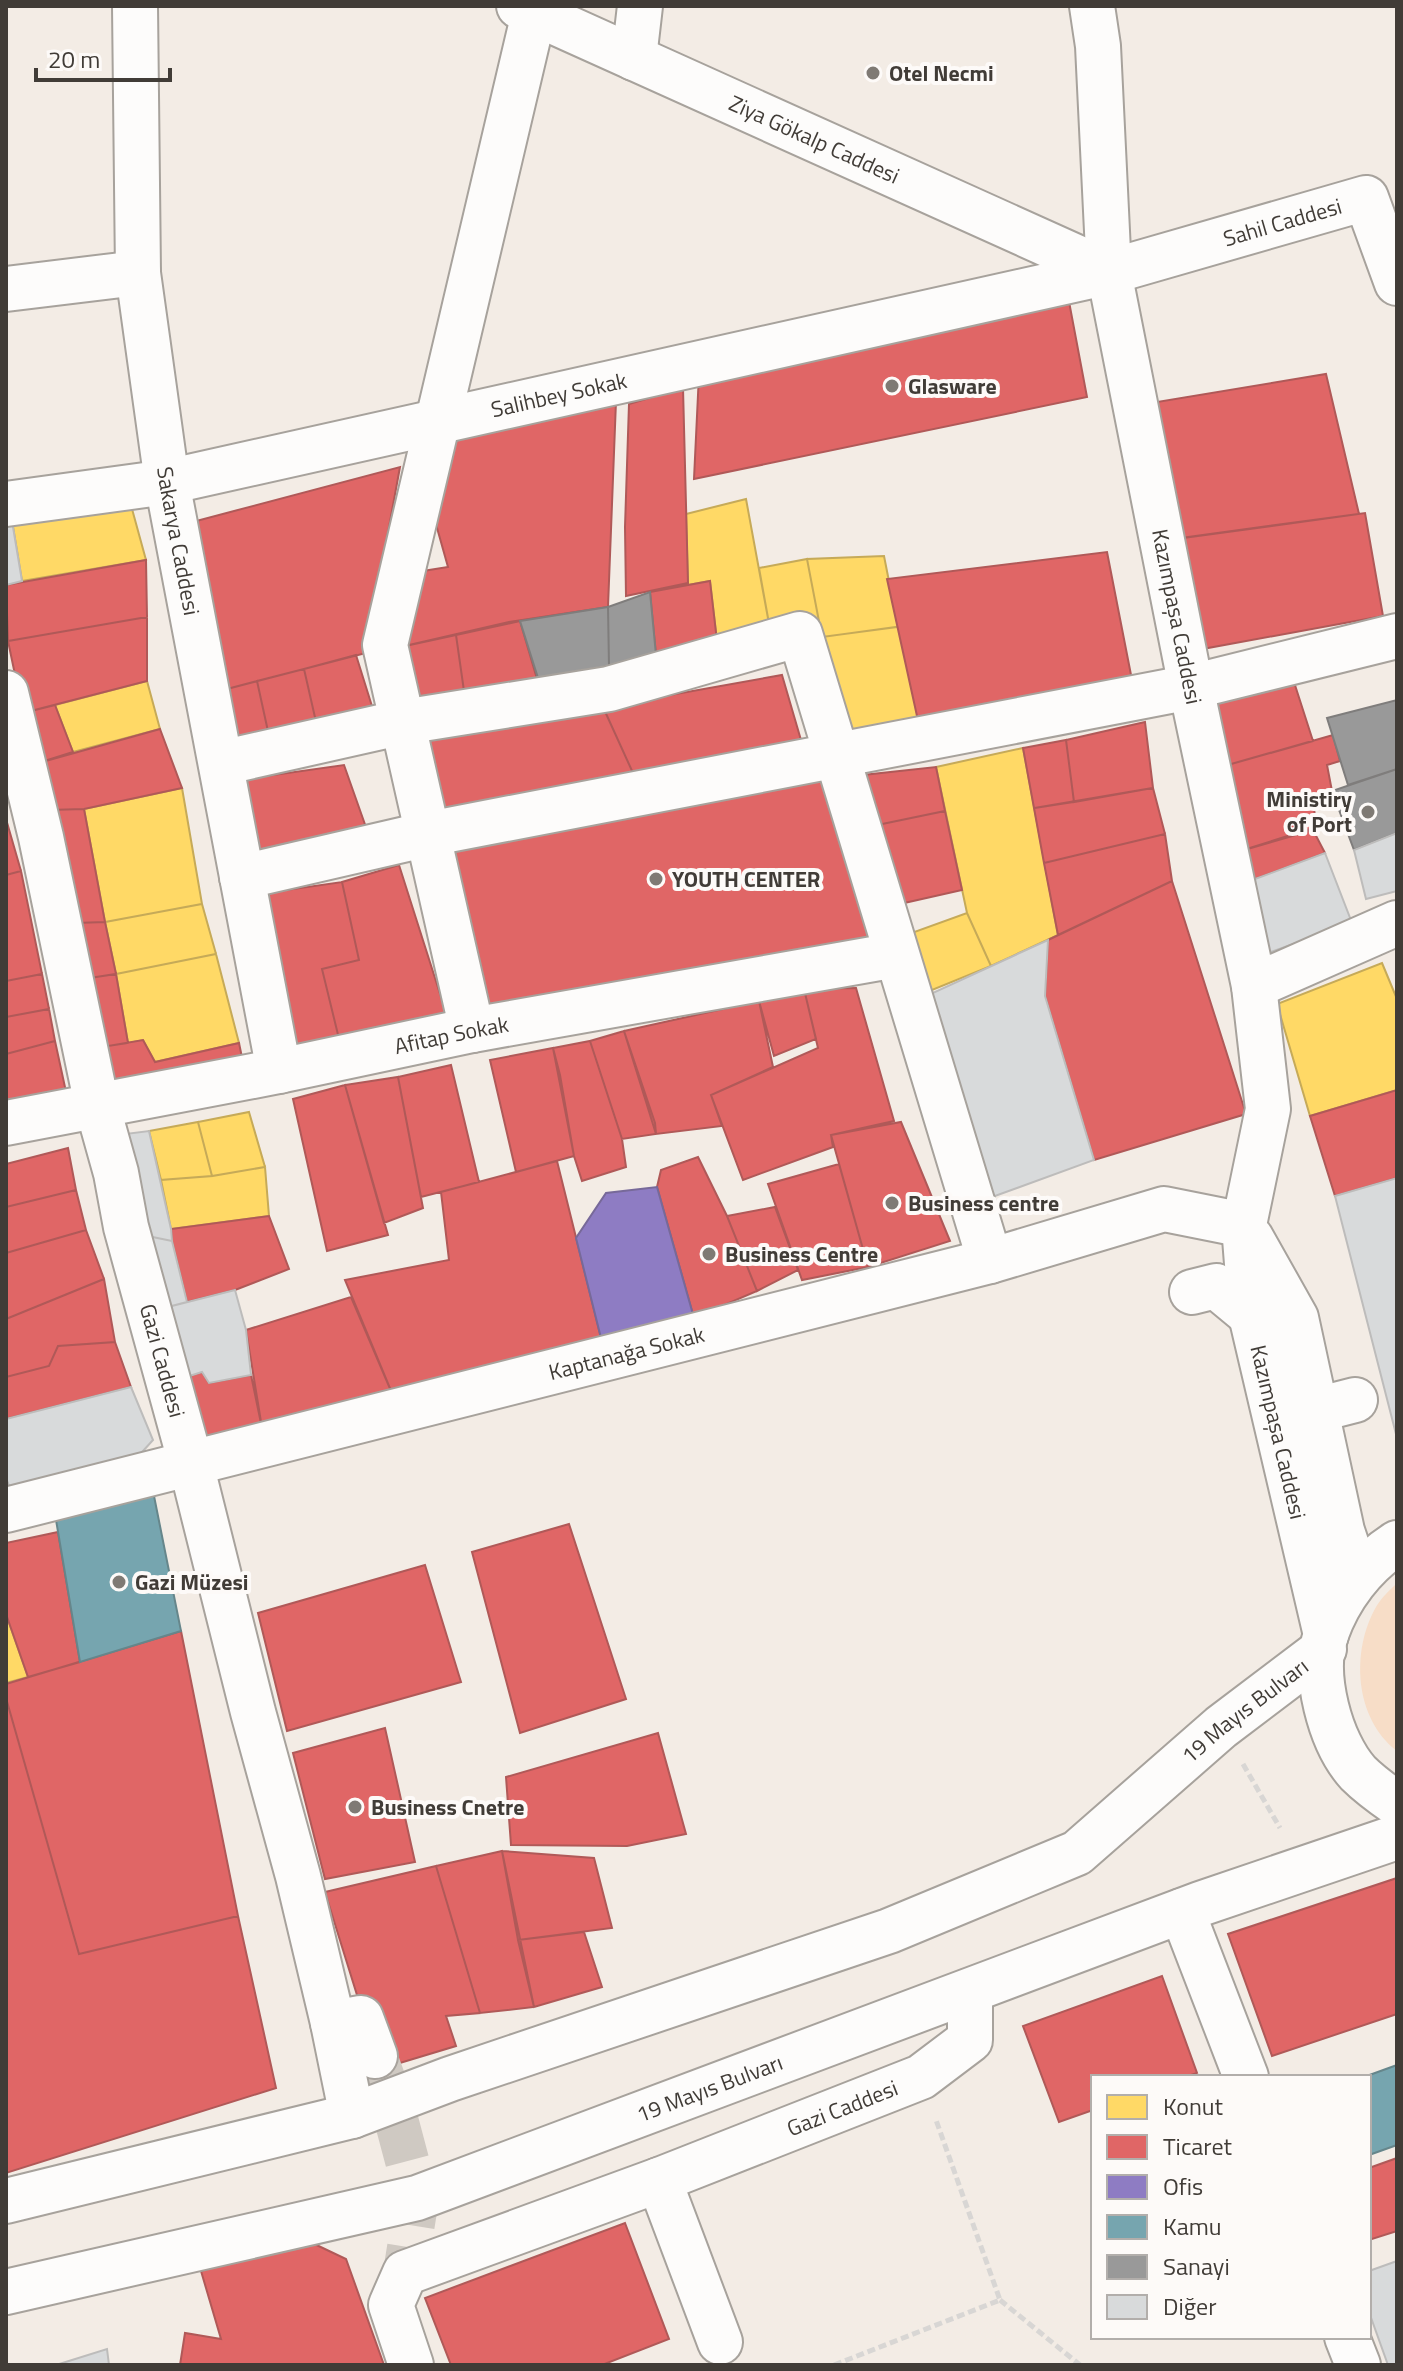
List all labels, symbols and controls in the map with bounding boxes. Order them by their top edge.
scale bar [36,32,170,82]
text: 20 m [48,41,100,77]
place label: Otel Necmi [889,56,994,90]
marker: Otel Necmi [864,64,882,82]
street label: Ziya Gökalp Caddesi [724,86,905,192]
street label: Sahil Caddesi [1219,189,1346,255]
street label: Salihbey Sokak [488,363,631,426]
place label: Glasware [908,369,997,403]
marker: Glasware [883,377,901,395]
street label: Sakarya Caddesi [148,464,209,618]
street label: Kazımpaşa Caddesi [1143,526,1211,707]
place label: Ministiry of Port [1266,782,1352,841]
marker: Ministiry of Port [1359,803,1377,821]
place label: YOUTH CENTER [672,862,820,896]
marker: YOUTH CENTER [647,870,665,888]
street label: Afitap Sokak [391,1007,512,1063]
place label: Business centre [908,1186,1059,1220]
marker: Business centre [883,1194,901,1212]
place label: Business Centre [725,1237,878,1271]
marker: Business Centre [700,1245,718,1263]
street label: Gazi Caddesi [131,1300,194,1421]
street label: Kaptanağa Sokak [545,1317,708,1389]
street label: Kazımpaşa Caddesi [1242,1341,1315,1523]
place label: Gazi Müzesi [135,1565,249,1599]
marker: Gazi Müzesi [110,1573,128,1591]
street label: 19 Mayıs Bulvarı [1174,1650,1315,1771]
place label: Business Cnetre [371,1790,524,1824]
marker: Business Cnetre [346,1798,364,1816]
street label: 19 Mayıs Bulvarı [632,2045,787,2131]
street label: Gazi Caddesi [782,2071,903,2145]
legend [1091,2075,1371,2339]
text: Konut [1163,2088,1224,2124]
text: Ticaret [1163,2128,1232,2164]
text: Ofis [1163,2168,1203,2204]
text: Kamu [1163,2208,1222,2244]
text: Sanayi [1163,2248,1230,2284]
text: Diğer [1163,2288,1217,2324]

